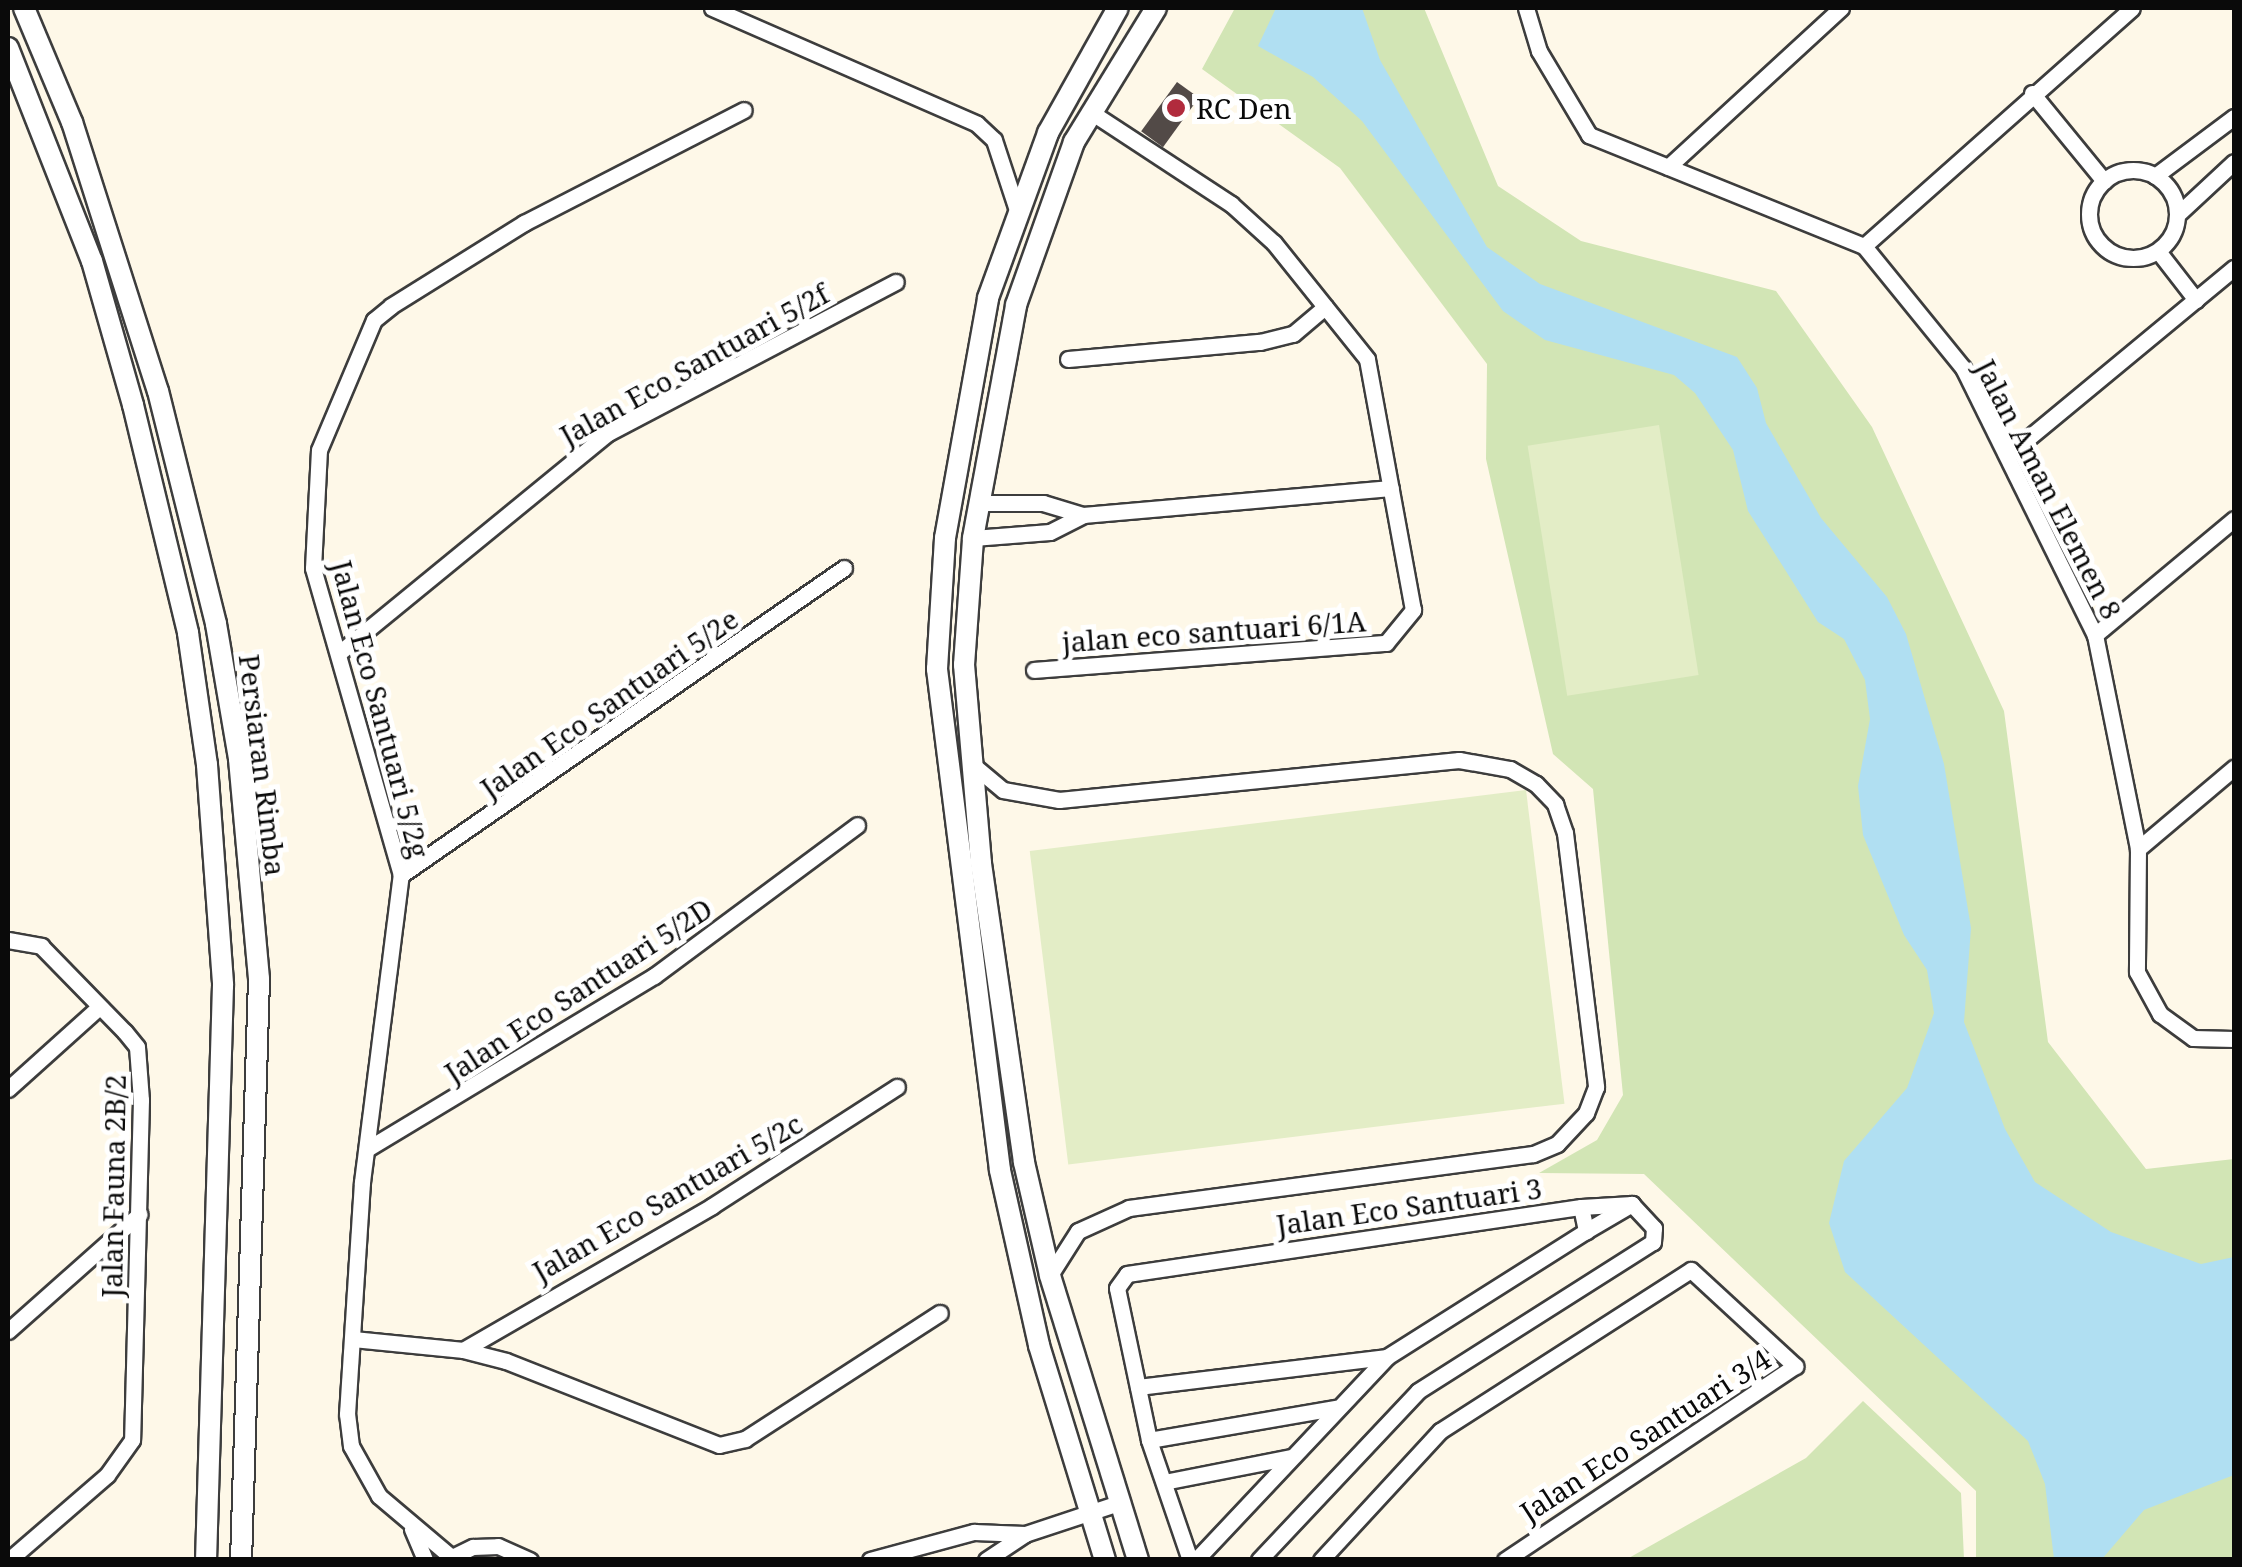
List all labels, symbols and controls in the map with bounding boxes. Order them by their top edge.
place label: RC Den [1196,91,1292,125]
marker: RC Den [1165,97,1187,119]
street label: Jalan Eco Santuari 5/2f [554,276,834,452]
street label: Jalan Aman Elemen 8 [1969,354,2129,624]
street label: Jalan Eco Santuari 5/2g [325,557,437,861]
street label: Jalan Eco Santuari 5/2e [474,601,744,805]
street label: jalan eco santuari 6/1A [1061,604,1367,658]
street label: Persiaran Rimba [233,652,293,878]
street label: Jalan Eco Santuari 5/2D [438,891,718,1089]
street label: Jalan Fauna 2B/2 [94,1074,132,1298]
street label: Jalan Eco Santuari 5/2c [526,1106,808,1288]
street label: Jalan Eco Santuari 3 [1274,1171,1544,1241]
street label: Jalan Eco Santuari 3/4 [1514,1342,1776,1528]

